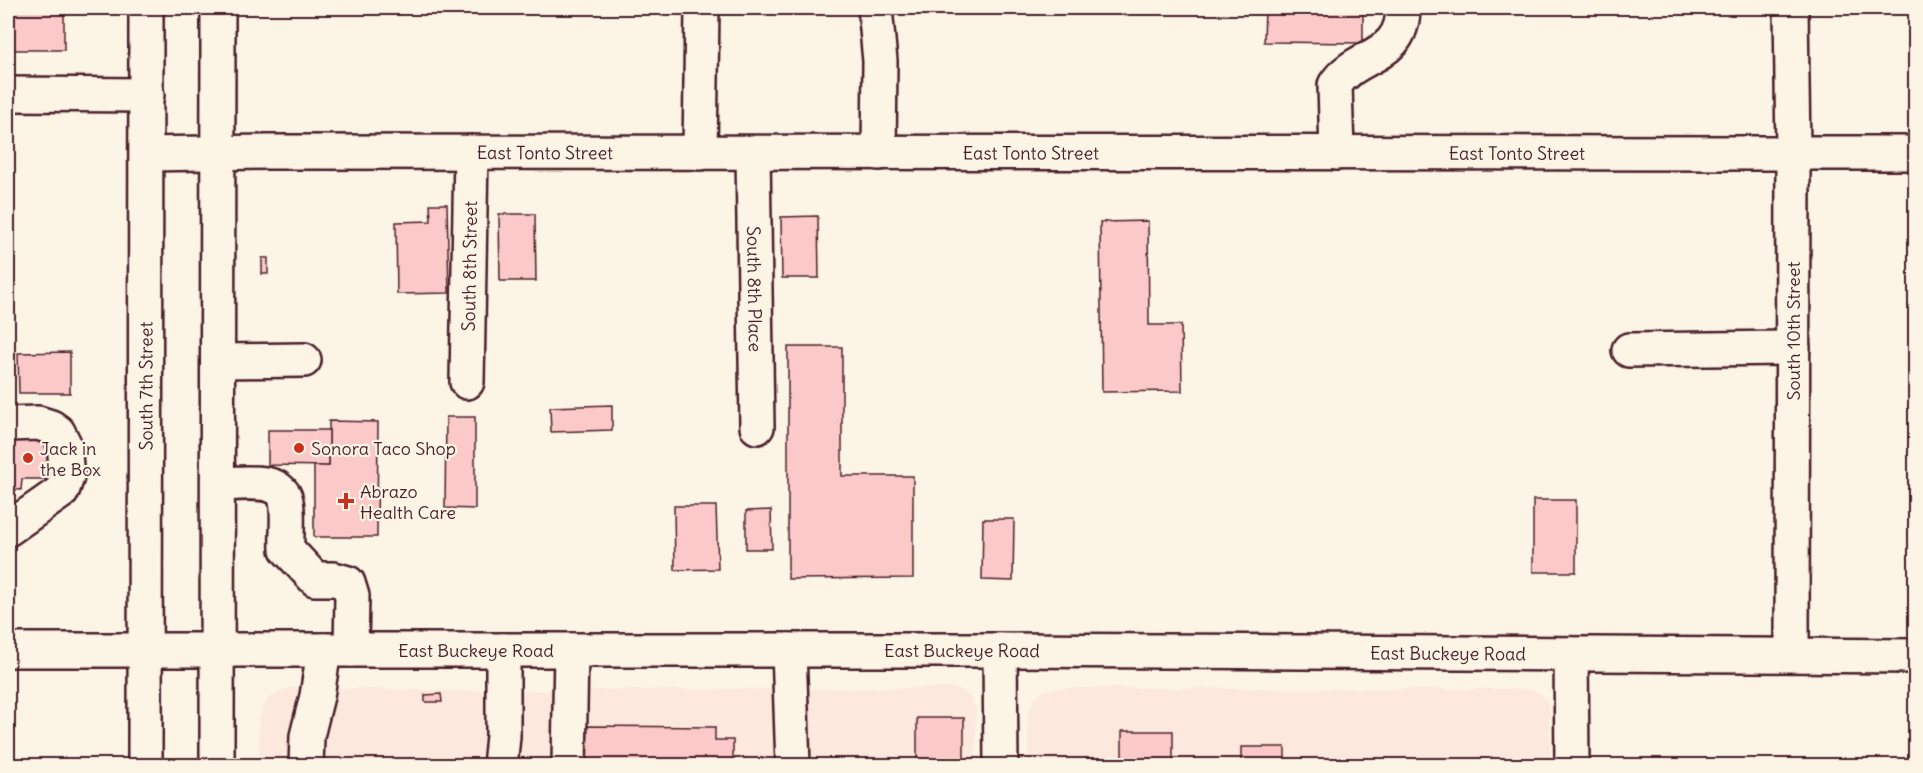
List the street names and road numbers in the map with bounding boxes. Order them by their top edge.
street label: East Tonto Street [477,141,613,164]
street label: East Tonto Street [963,141,1099,164]
street label: East Tonto Street [1449,141,1585,164]
street label: South 8th Street [456,201,482,332]
street label: South 8th Place [743,226,767,352]
street label: South 10th Street [1782,261,1805,401]
street label: South 7th Street [134,321,157,451]
street label: East Buckeye Road [884,638,1040,662]
street label: East Buckeye Road [398,639,554,662]
street label: East Buckeye Road [1370,641,1526,665]

